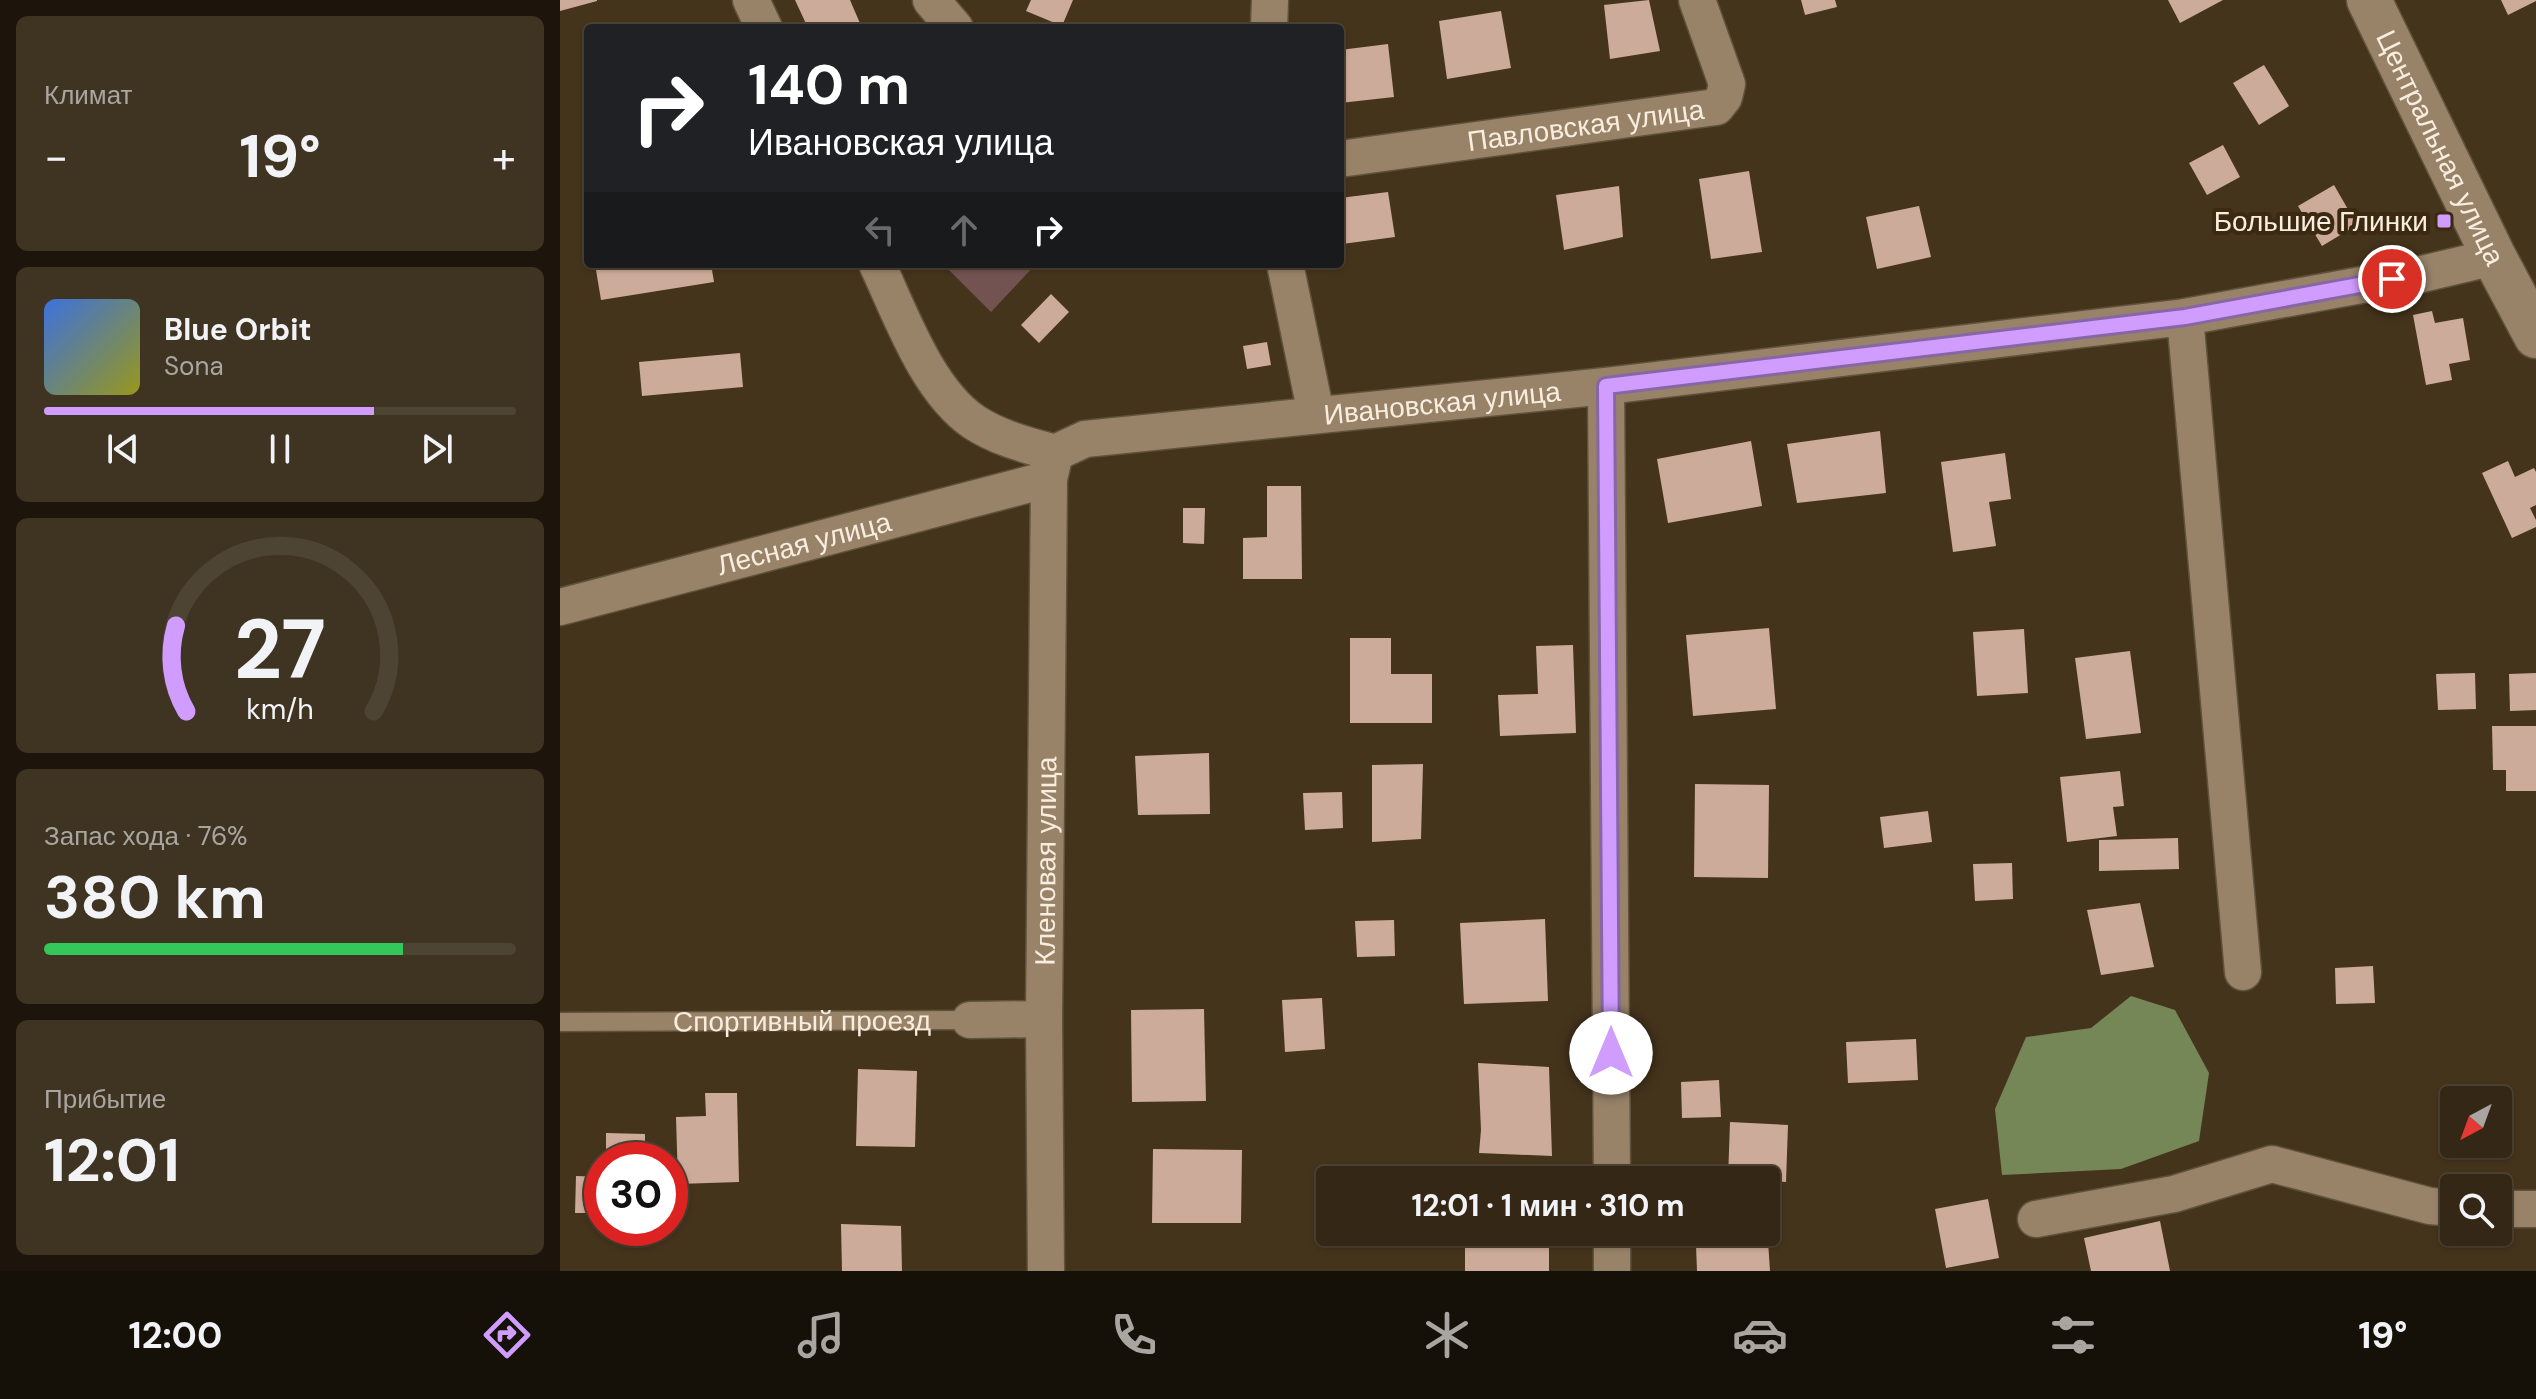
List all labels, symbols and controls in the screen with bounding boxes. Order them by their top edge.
street label: Центральная улица [2367,24,2513,272]
text: 140 m [748,48,910,121]
icon: right [616,56,720,160]
text: Климат [44,78,133,112]
street label: Павловская улица [1465,91,1707,160]
text: 19° [239,117,321,196]
text: Ивановская улица [748,119,1054,166]
text: − [44,128,68,186]
text: + [492,128,516,186]
place label: Большие Глинки [2214,203,2428,240]
icon: left [858,208,902,252]
icon: ahead [942,208,986,252]
icon: right [1026,208,1070,252]
marker: Большие Глинки [2435,212,2453,230]
pin [2358,245,2426,313]
icon: arrive [2370,257,2414,301]
text: Blue Orbit [164,310,311,349]
text: Sona [164,349,224,383]
street label: Ивановская улица [1322,373,1563,434]
icon: previous [101,427,145,471]
icon: pause [258,427,302,471]
icon: next [415,427,459,471]
street label: Лесная улица [713,503,895,584]
text: 27 [234,594,326,703]
text: km/h [246,691,314,728]
street label: Кленовая улица [1026,756,1065,966]
text: Запас хода · 76% [44,819,247,853]
text: 380 km [44,858,266,937]
street label: Спортивный проезд [673,1002,931,1040]
position arrow [1569,1011,1653,1095]
text: Прибытие [44,1082,166,1116]
north arrow [2440,1086,2512,1158]
map controls [2440,1086,2512,1246]
text: 12:01 [44,1121,180,1200]
speed limit sign: 30 [584,1142,688,1246]
button: search [2440,1174,2512,1246]
text: 12:01 · 1 мин · 310 m [1411,1186,1685,1225]
icon: directions [479,1307,535,1363]
icon: music [793,1307,849,1363]
icon: phone [1106,1307,1162,1363]
icon: climate [1419,1307,1475,1363]
icon: car [1732,1307,1788,1363]
icon: filters [2045,1307,2101,1363]
text: 12:00 [129,1312,222,1359]
text: 19° [2358,1312,2407,1359]

